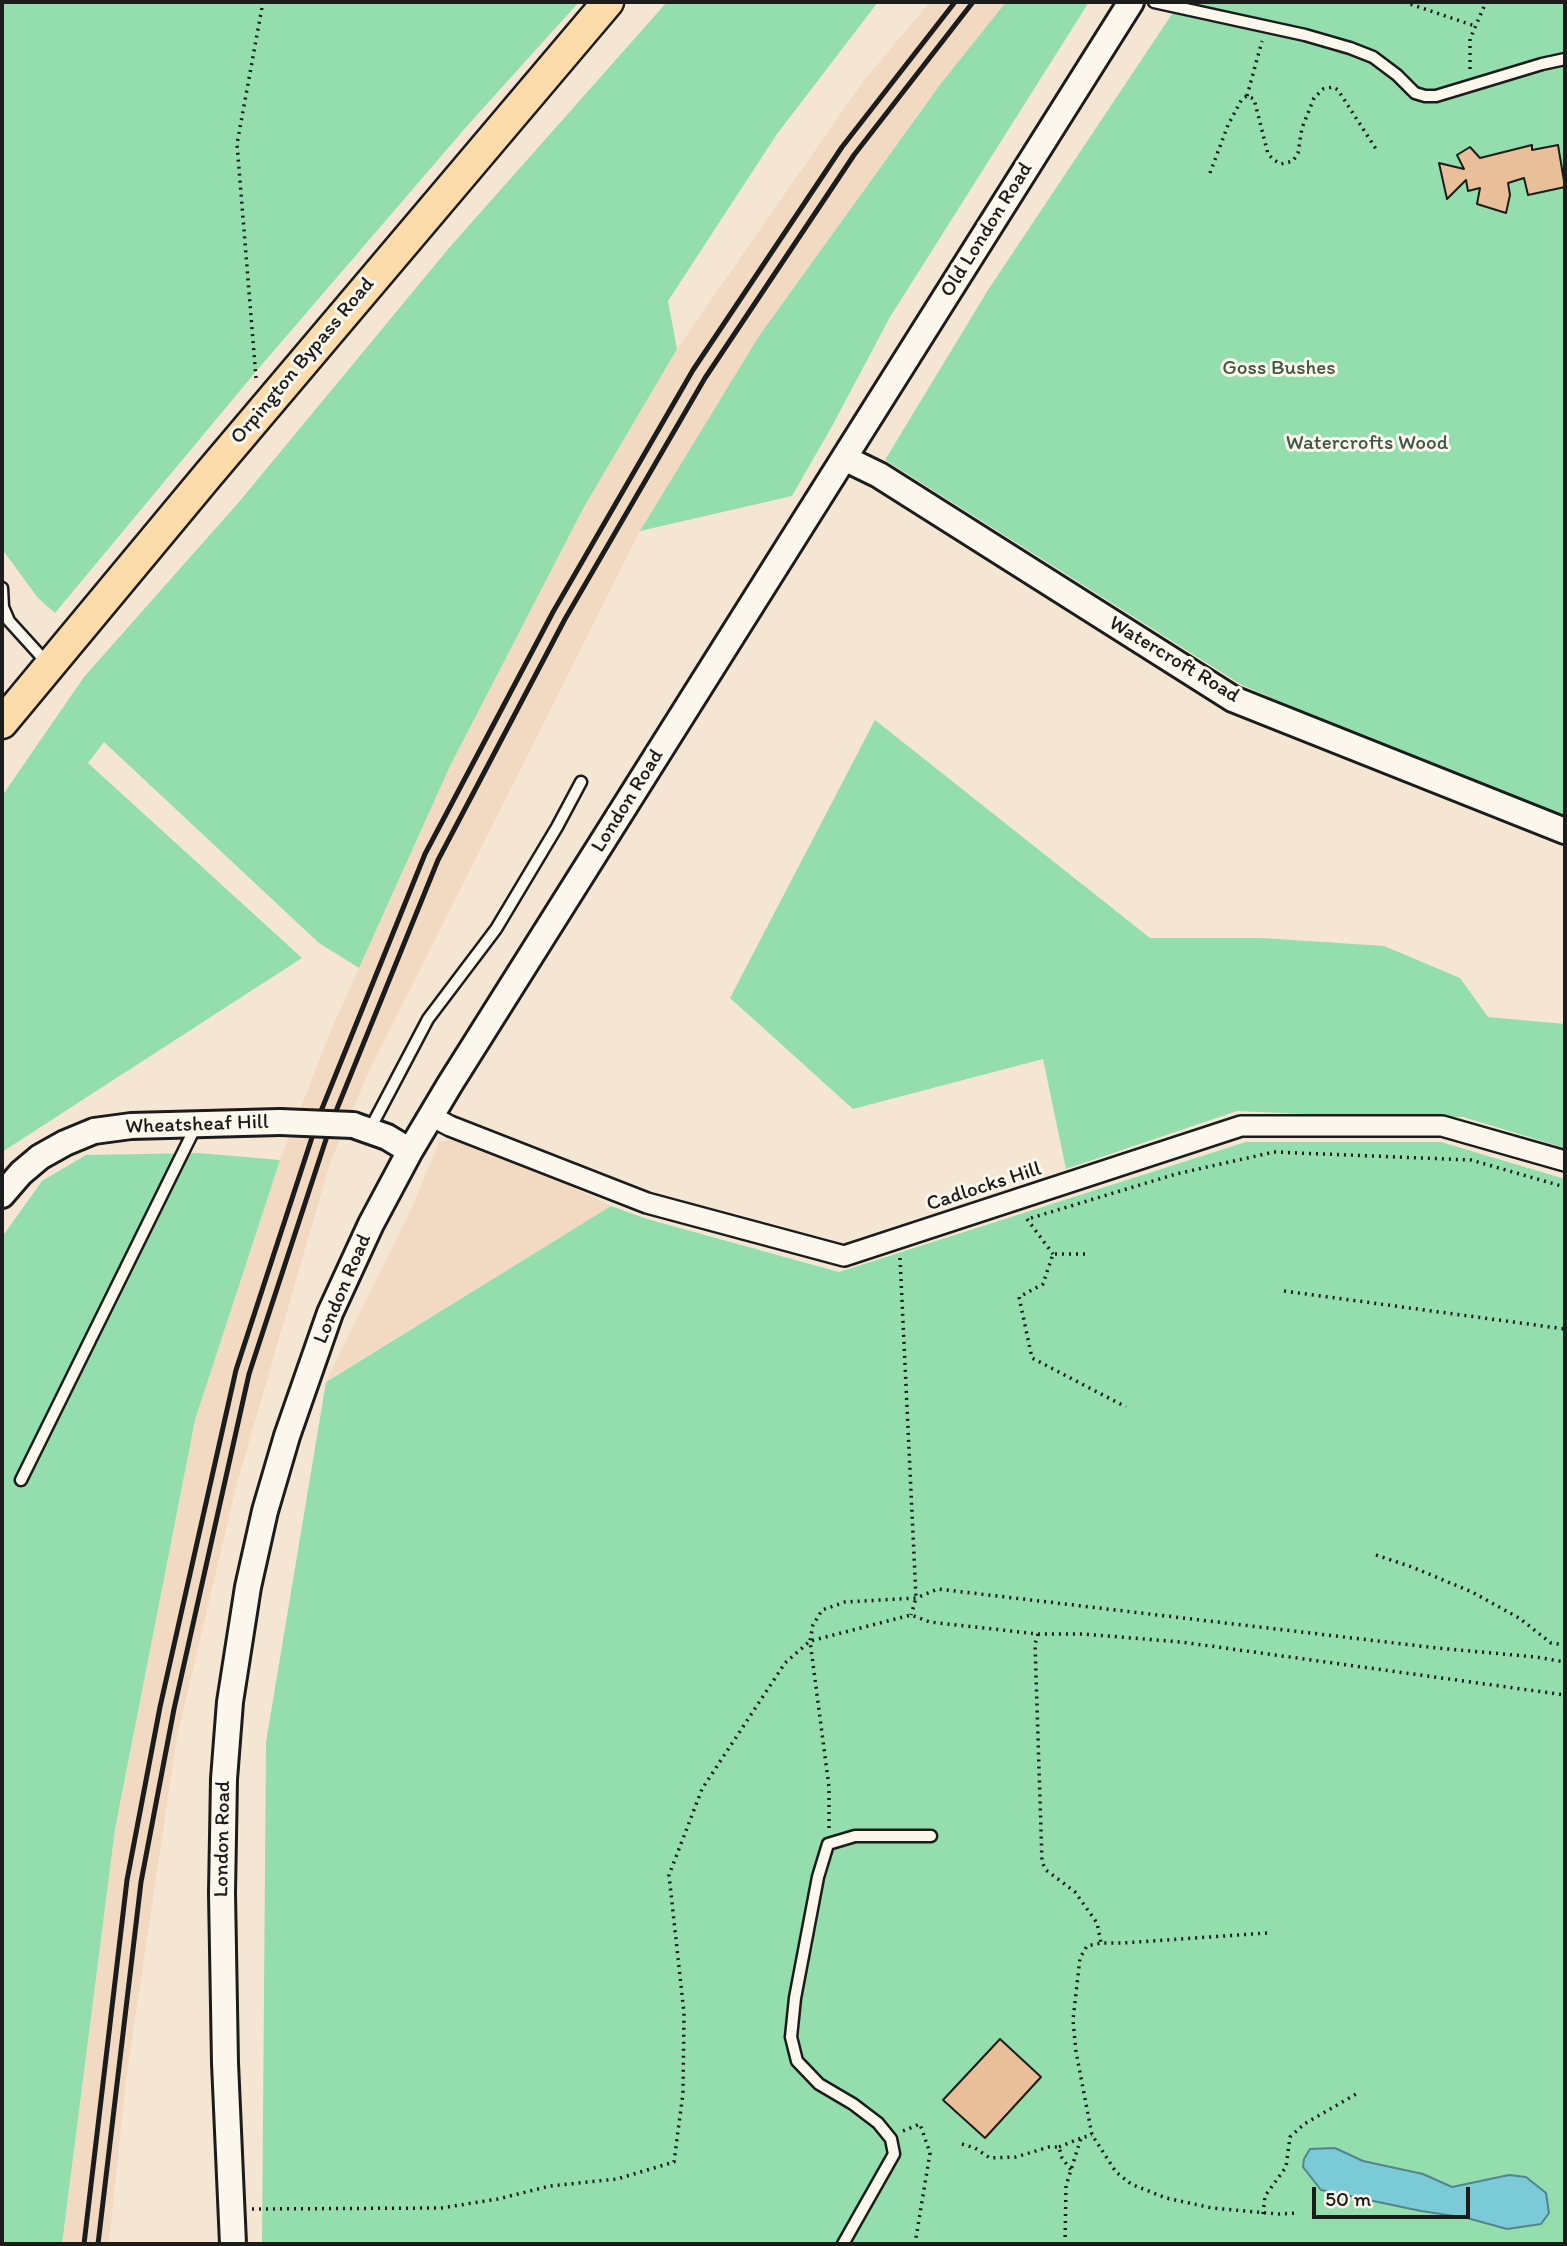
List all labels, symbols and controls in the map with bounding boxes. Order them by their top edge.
street label: Old London Road [935,158,1039,302]
street label: Orpington Bypass Road [226,272,380,450]
park label: Goss Bushes [1222,356,1336,382]
park label: Watercrofts Wood [1286,431,1448,457]
street label: Watercroft Road [1104,611,1244,709]
street label: London Road [586,745,670,857]
street label: Wheatsheaf Hill [125,1110,269,1140]
street label: Cadlocks Hill [923,1157,1045,1217]
street label: London Road [309,1230,377,1348]
street label: London Road [209,1780,237,1898]
scale bar [1315,2172,1472,2216]
text: 50 m [1325,2186,1371,2211]

